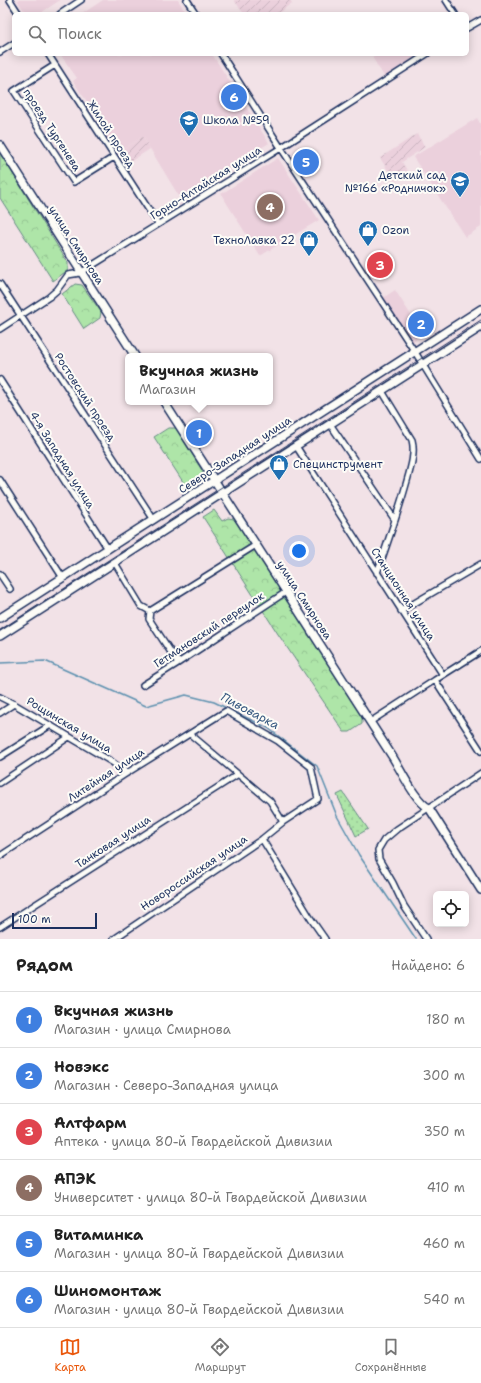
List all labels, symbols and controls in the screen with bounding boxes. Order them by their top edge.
search box [12,12,469,56]
icon: search [26,23,48,45]
text: Поиск [58,24,102,44]
pin: 6 [221,82,247,112]
street label: проезд Тургенева [20,86,84,174]
street label: Жилой проезд [83,97,139,171]
school or university icon: Школа №59 [178,109,200,137]
place label: Школа №59 [203,113,270,128]
street label: Горно-Алтайская улица [148,143,265,223]
pin: 5 [293,147,319,177]
place label: Детский сад №166 «Родничок» [345,168,446,196]
school or university icon: Детский сад №166 «Родничок» [449,170,471,198]
pin: 4 [257,192,283,222]
street label: улица Смирнова [45,203,107,287]
shop icon: Ozon [357,219,379,247]
place label: Ozon [382,223,410,238]
shop icon: ТехноЛавка 22 [298,229,320,257]
place label: ТехноЛавка 22 [213,233,295,248]
pin: 3 [367,250,393,280]
pin: 2 [408,309,434,339]
street label: Ростовский проезд [51,350,119,444]
popup [125,353,273,405]
text: Вкучная жизнь [139,361,259,381]
text: Магазин [139,381,196,398]
street label: 4-я Западная улица [26,409,98,512]
street label: Северо-Западная улица [176,413,294,497]
pin: 1 [186,418,212,448]
shop icon: Специнструмент [268,453,290,481]
place label: Специнструмент [293,457,383,472]
your location [289,541,309,561]
street label: Станционная улица [367,545,439,643]
street label: улица Смирнова [273,558,335,642]
street label: Гетмановский переулок [151,589,267,671]
water label: Пивоварка [218,689,282,733]
street label: Рощинская улица [24,694,115,756]
street label: Литейная улица [65,744,147,805]
street label: Танковая улица [73,812,154,872]
street label: Новороссийская улица [138,832,250,914]
map controls [433,891,469,927]
button: locate [433,891,469,927]
scale bar [12,911,97,930]
text: 100 m [18,912,51,927]
text: Рядом [16,954,73,976]
text: Найдено: 6 [391,957,465,974]
text: Вкучная жизнь [54,1001,173,1021]
text: 1 [26,1011,32,1028]
text: 180 m [426,1011,465,1028]
text: Магазин · улица Смирнова [54,1021,231,1038]
text: Новэкс [54,1057,109,1077]
text: 2 [24,1067,34,1084]
text: 300 m [422,1067,465,1084]
text: Магазин · Северо-Западная улица [54,1077,278,1094]
text: Алтфарм [54,1113,127,1133]
text: 3 [24,1123,34,1140]
text: 350 m [424,1123,465,1140]
text: Аптека · улица 80-й Гвардейской Дивизии [54,1133,332,1150]
text: АПЭК [54,1169,96,1189]
text: 4 [24,1179,34,1196]
text: 410 m [427,1179,465,1196]
text: Университет · улица 80-й Гвардейской Дивизии [54,1189,367,1206]
text: Витаминка [54,1225,143,1245]
text: 5 [25,1235,33,1252]
text: 460 m [423,1235,465,1252]
text: Магазин · улица 80-й Гвардейской Дивизии [54,1245,344,1262]
text: Шиномонтаж [54,1281,161,1301]
text: 6 [24,1291,34,1308]
text: 540 m [424,1291,465,1308]
text: Магазин · улица 80-й Гвардейской Дивизии [54,1301,344,1318]
tab: Карта [54,1336,86,1375]
tab: Маршрут [195,1336,246,1375]
tab: Сохранённые [355,1336,427,1375]

